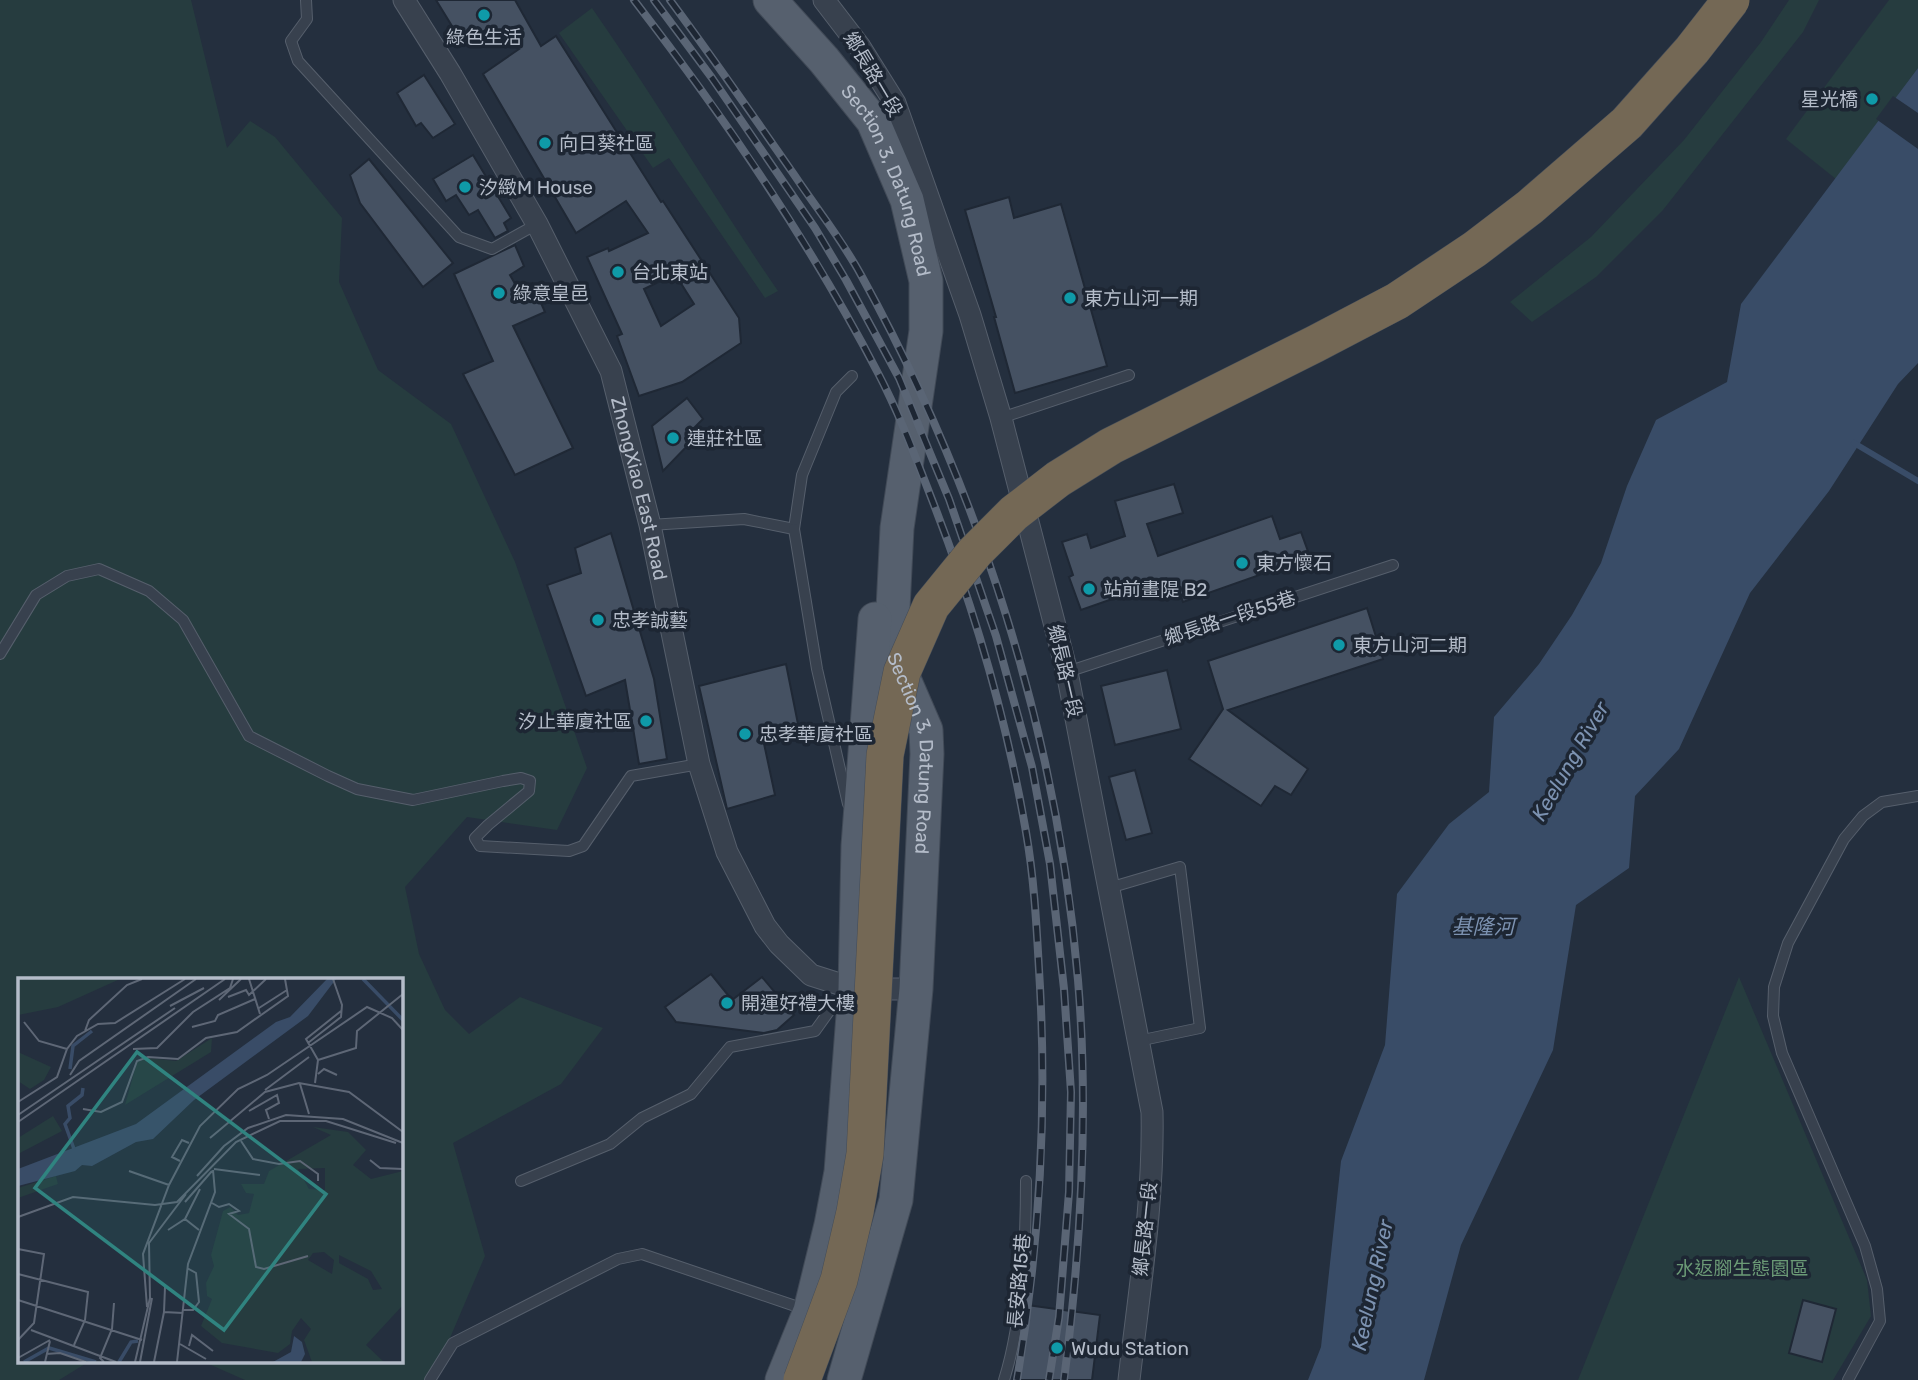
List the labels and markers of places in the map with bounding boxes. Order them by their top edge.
marker: 綠色生活 [476,7,492,23]
place label: 綠色生活 [446,26,522,49]
place label: 星光橋 [1801,88,1858,111]
marker: 星光橋 [1864,91,1880,107]
place label: 向日葵社區 [559,132,654,155]
marker: 向日葵社區 [537,135,553,151]
place label: 汐緻M House [479,176,593,199]
marker: 汐緻M House [457,179,473,195]
place label: 台北東站 [632,261,708,284]
marker: 台北東站 [610,264,626,280]
place label: 綠意皇邑 [513,282,589,305]
marker: 綠意皇邑 [491,285,507,301]
place label: 東方山河一期 [1084,287,1198,310]
marker: 東方山河一期 [1062,290,1078,306]
place label: 連莊社區 [687,427,763,450]
marker: 連莊社區 [665,430,681,446]
place label: 東方懷石 [1256,552,1332,575]
marker: 東方懷石 [1234,555,1250,571]
place label: 站前畫隄 B2 [1103,578,1208,601]
marker: 站前畫隄 B2 [1081,581,1097,597]
place label: 忠孝誠藝 [612,609,688,632]
marker: 忠孝誠藝 [590,612,606,628]
place label: 東方山河二期 [1353,634,1467,657]
marker: 東方山河二期 [1331,637,1347,653]
place label: 汐止華廈社區 [518,710,632,733]
marker: 汐止華廈社區 [638,713,654,729]
place label: 忠孝華廈社區 [759,723,873,746]
marker: 忠孝華廈社區 [737,726,753,742]
place label: 開運好禮大樓 [741,992,855,1015]
marker: 開運好禮大樓 [719,995,735,1011]
place label: Wudu Station [1071,1337,1189,1360]
marker: Wudu Station [1049,1340,1065,1356]

